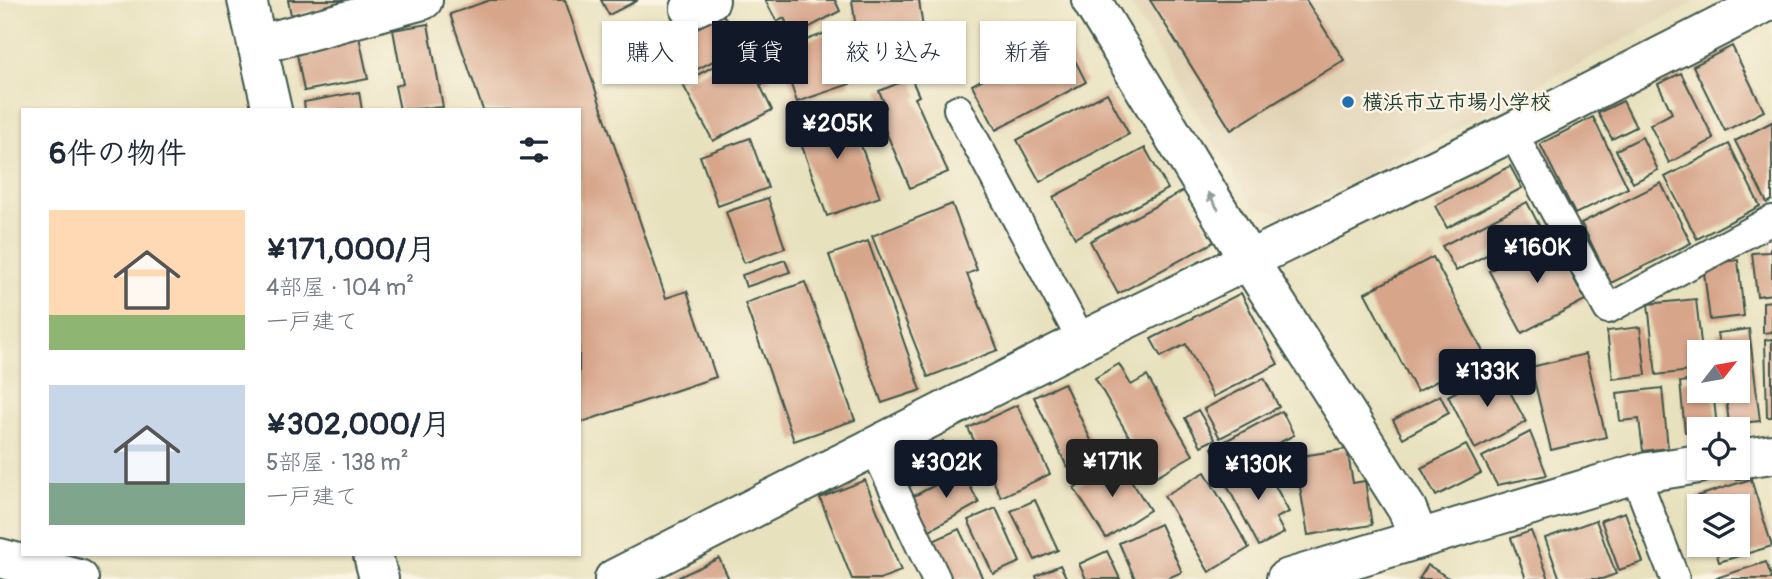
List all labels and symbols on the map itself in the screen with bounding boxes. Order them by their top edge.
place label: 横浜市立市場小学校 [1362,89,1551,116]
marker: 横浜市立市場小学校 [1340,94,1356,110]
pin: ¥205K [788,102,886,161]
one-way arrow [1207,192,1219,211]
pin: ¥160K [1488,226,1586,285]
north arrow [1687,340,1750,402]
pin: ¥133K [1438,350,1536,409]
pin: ¥302K [897,440,995,500]
pin: ¥171K [1063,440,1161,499]
pin: ¥130K [1209,442,1307,502]

